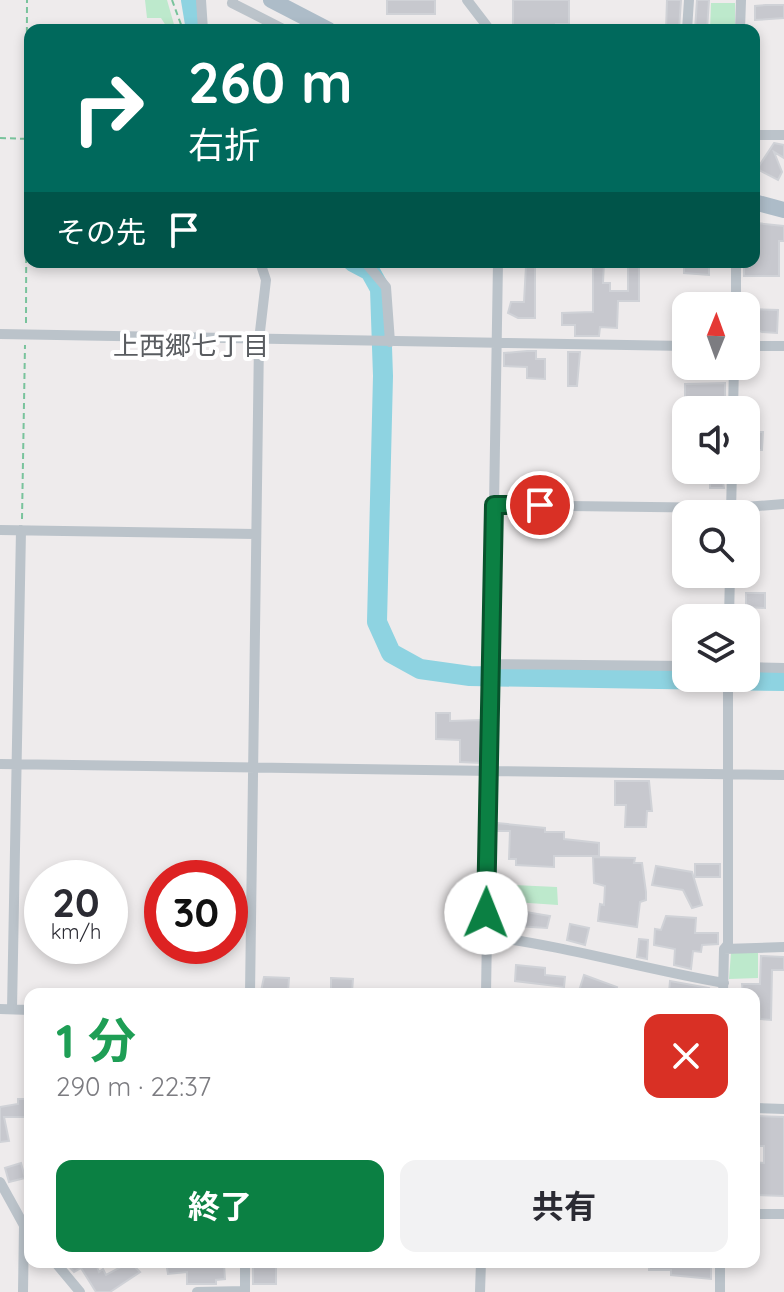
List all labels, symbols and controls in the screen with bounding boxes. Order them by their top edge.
text: 260 m [188,47,353,117]
icon: right [56,56,160,160]
text: 右折 [188,122,260,167]
icon: arrive [162,208,206,252]
text: その先 [56,213,146,251]
north arrow [672,292,760,380]
map controls [672,292,760,692]
district label: 上西郷七丁目 [113,329,269,362]
button: sound [672,396,760,484]
pin [506,471,574,539]
icon: arrive [518,483,562,527]
button: search [672,500,760,588]
button: layers [672,604,760,692]
speed limit sign: 30 [144,860,248,964]
position arrow [444,871,528,955]
text: 20 [52,877,100,927]
text: km/h [51,919,101,944]
text: 1 分 [56,1010,136,1070]
button: close [644,1014,728,1098]
text: 290 m · 22:37 [56,1070,211,1103]
button: 終了 [56,1160,384,1252]
button: 共有 [400,1160,728,1252]

